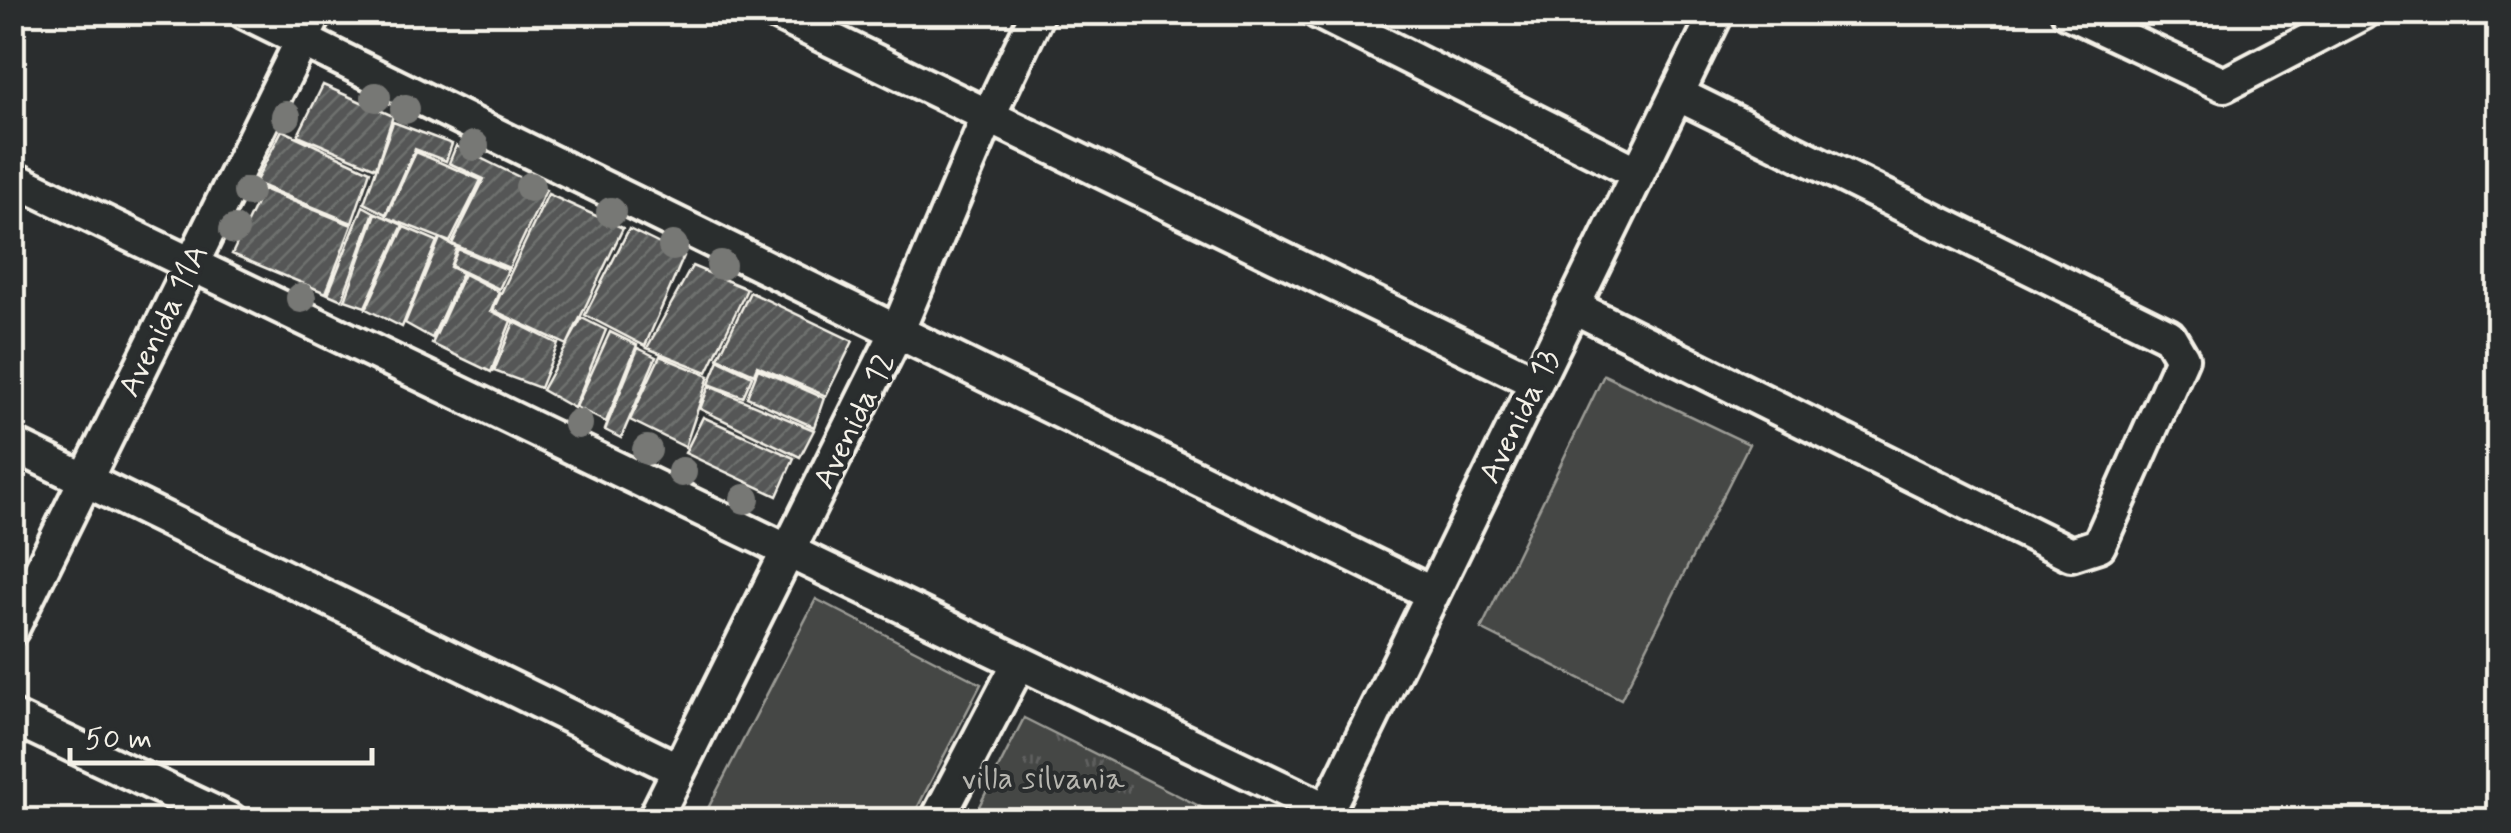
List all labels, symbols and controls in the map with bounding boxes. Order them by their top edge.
street label: Avenida 11A [109,238,219,404]
street label: Avenida 13 [1469,343,1570,491]
street label: Avenida 12 [804,346,906,496]
scale bar [70,703,372,765]
text: 50 m [85,720,152,759]
park label: villa silvania [961,758,1125,800]

